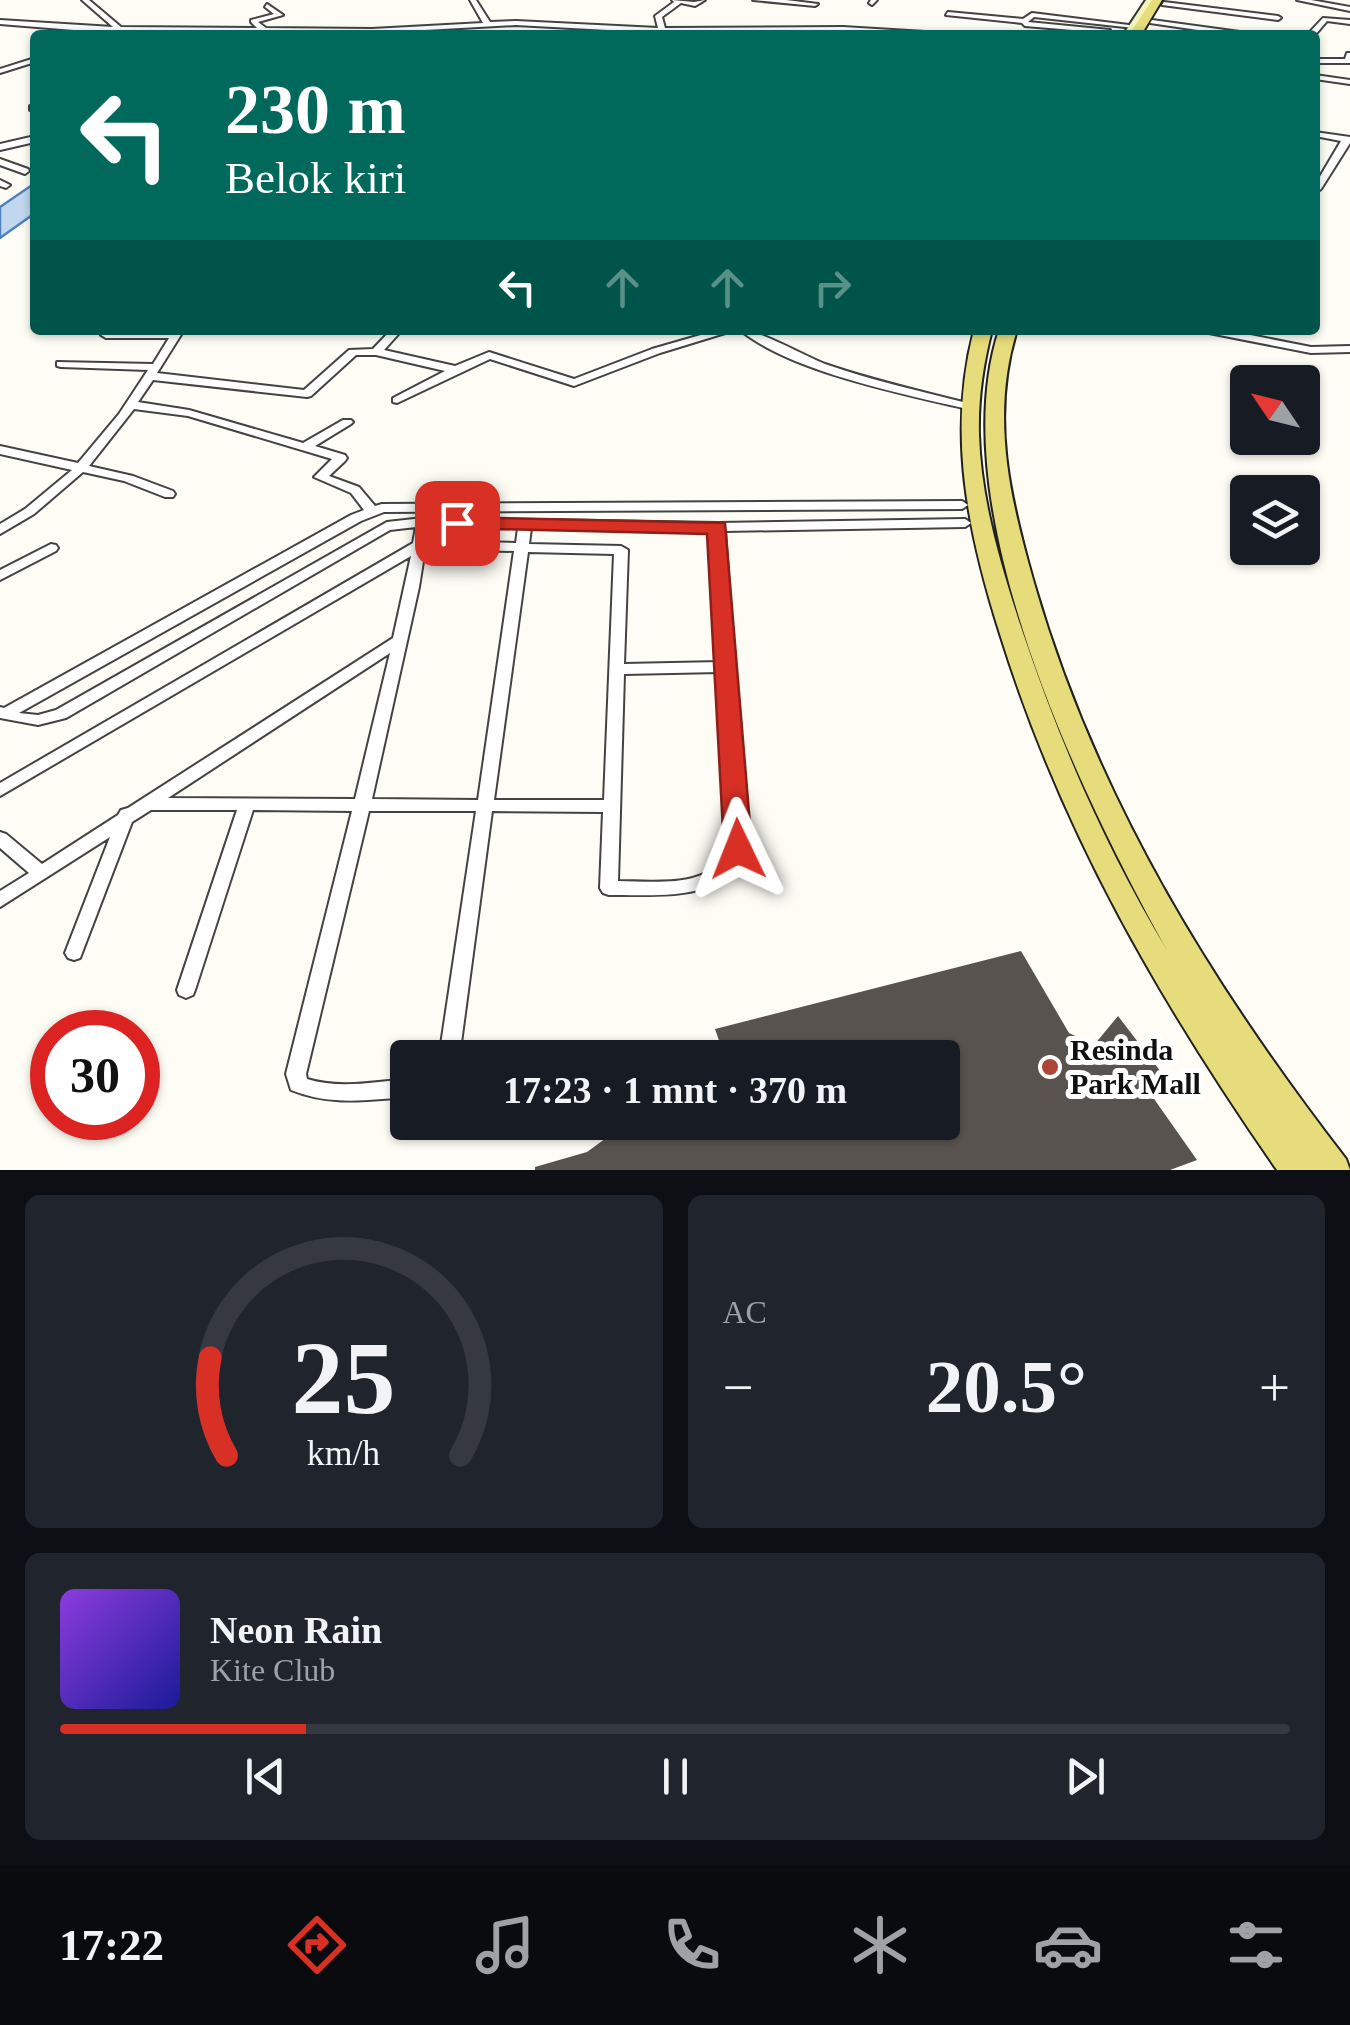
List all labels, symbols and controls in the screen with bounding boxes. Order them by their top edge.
icon: left [60,70,190,200]
text: 230 m [225,71,406,148]
text: Belok kiri [225,153,406,203]
icon: left [490,260,545,315]
icon: ahead [595,260,650,315]
icon: ahead [700,260,755,315]
icon: right [805,260,860,315]
north arrow [1230,365,1320,455]
map controls [1230,365,1320,565]
button: layers [1230,475,1320,565]
pin [415,481,500,566]
icon: arrive [430,496,485,551]
position arrow [686,797,790,901]
speed limit sign: 30 [30,1010,160,1140]
place label: Resinda Park Mall [1070,1033,1201,1100]
marker: Resinda Park Mall [1039,1056,1061,1078]
text: 17:23 · 1 mnt · 370 m [503,1069,847,1111]
text: AC [723,1294,767,1330]
text: 25 [292,1320,396,1435]
text: 20.5° [926,1345,1087,1428]
text: − [723,1357,754,1418]
text: + [1259,1357,1290,1418]
text: km/h [307,1433,381,1473]
text: Neon Rain [210,1609,382,1651]
text: Kite Club [210,1652,335,1688]
icon: previous [238,1749,293,1804]
icon: pause [648,1749,703,1804]
icon: next [1058,1749,1113,1804]
icon: directions [282,1910,352,1980]
icon: music [470,1910,540,1980]
icon: phone [657,1910,727,1980]
icon: climate [845,1910,915,1980]
icon: car [1033,1910,1103,1980]
icon: filters [1221,1910,1291,1980]
text: 17:22 [59,1920,164,1970]

